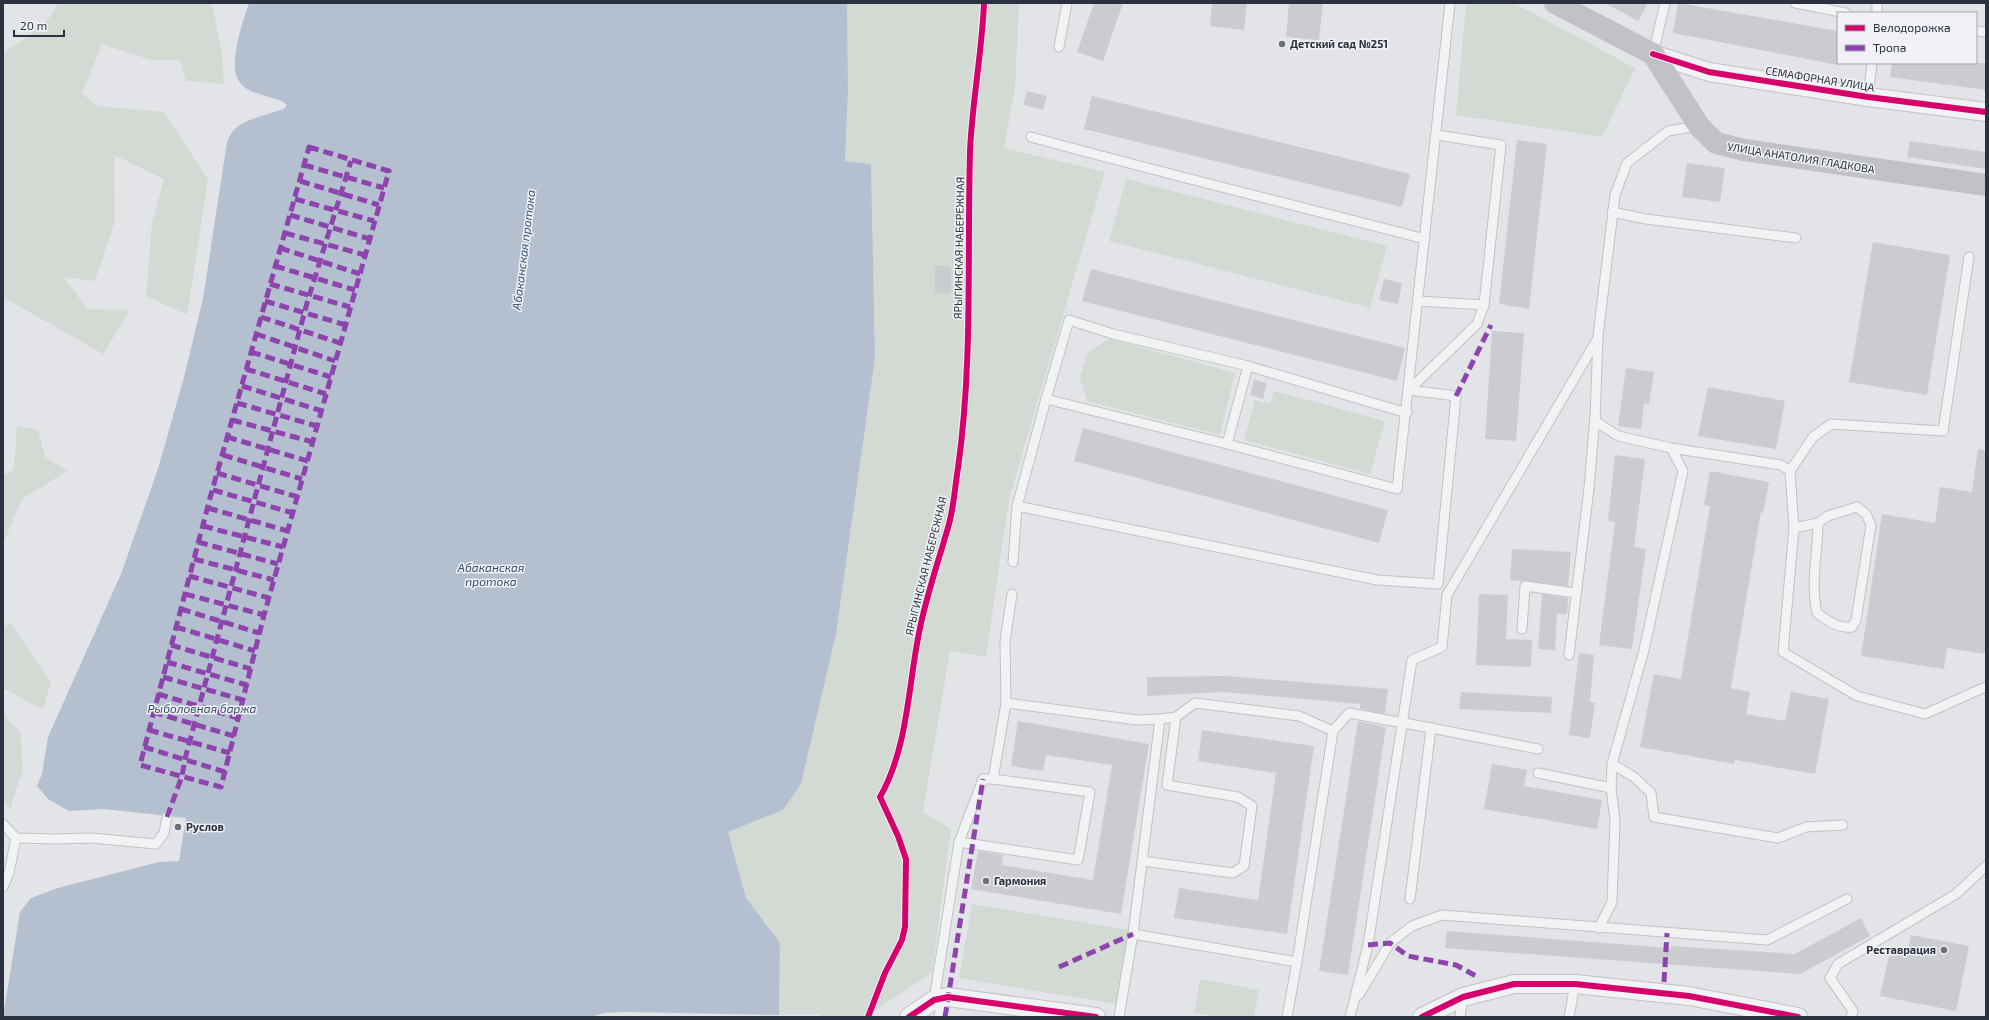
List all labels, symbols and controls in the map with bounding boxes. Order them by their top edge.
scale bar [14,12,64,38]
legend [1837,12,1977,64]
text: 20 m [20,18,47,32]
text: Велодорожка [1873,20,1951,34]
place label: Детский сад №251 [1290,37,1388,50]
marker: Детский сад №251 [1277,39,1287,49]
text: Тропа [1873,40,1906,54]
street label: СЕМАФОРНАЯ УЛИЦА [1765,63,1876,94]
street label: УЛИЦА АНАТОЛИЯ ГЛАДКОВА [1726,139,1876,176]
street label: ЯРЫГИНСКАЯ НАБЕРЕЖНАЯ [951,177,966,319]
water label: Абаканская протока [509,189,537,312]
street label: ЯРЫГИНСКАЯ НАБЕРЕЖНАЯ [902,495,949,637]
water label: Абаканская протока [457,560,524,588]
water label: Рыболовная баржа [148,701,257,715]
place label: Руслов [186,820,224,833]
marker: Руслов [173,822,183,832]
place label: Гармония [994,874,1046,887]
marker: Гармония [981,876,991,886]
place label: Реставрация [1866,943,1936,956]
marker: Реставрация [1939,945,1949,955]

